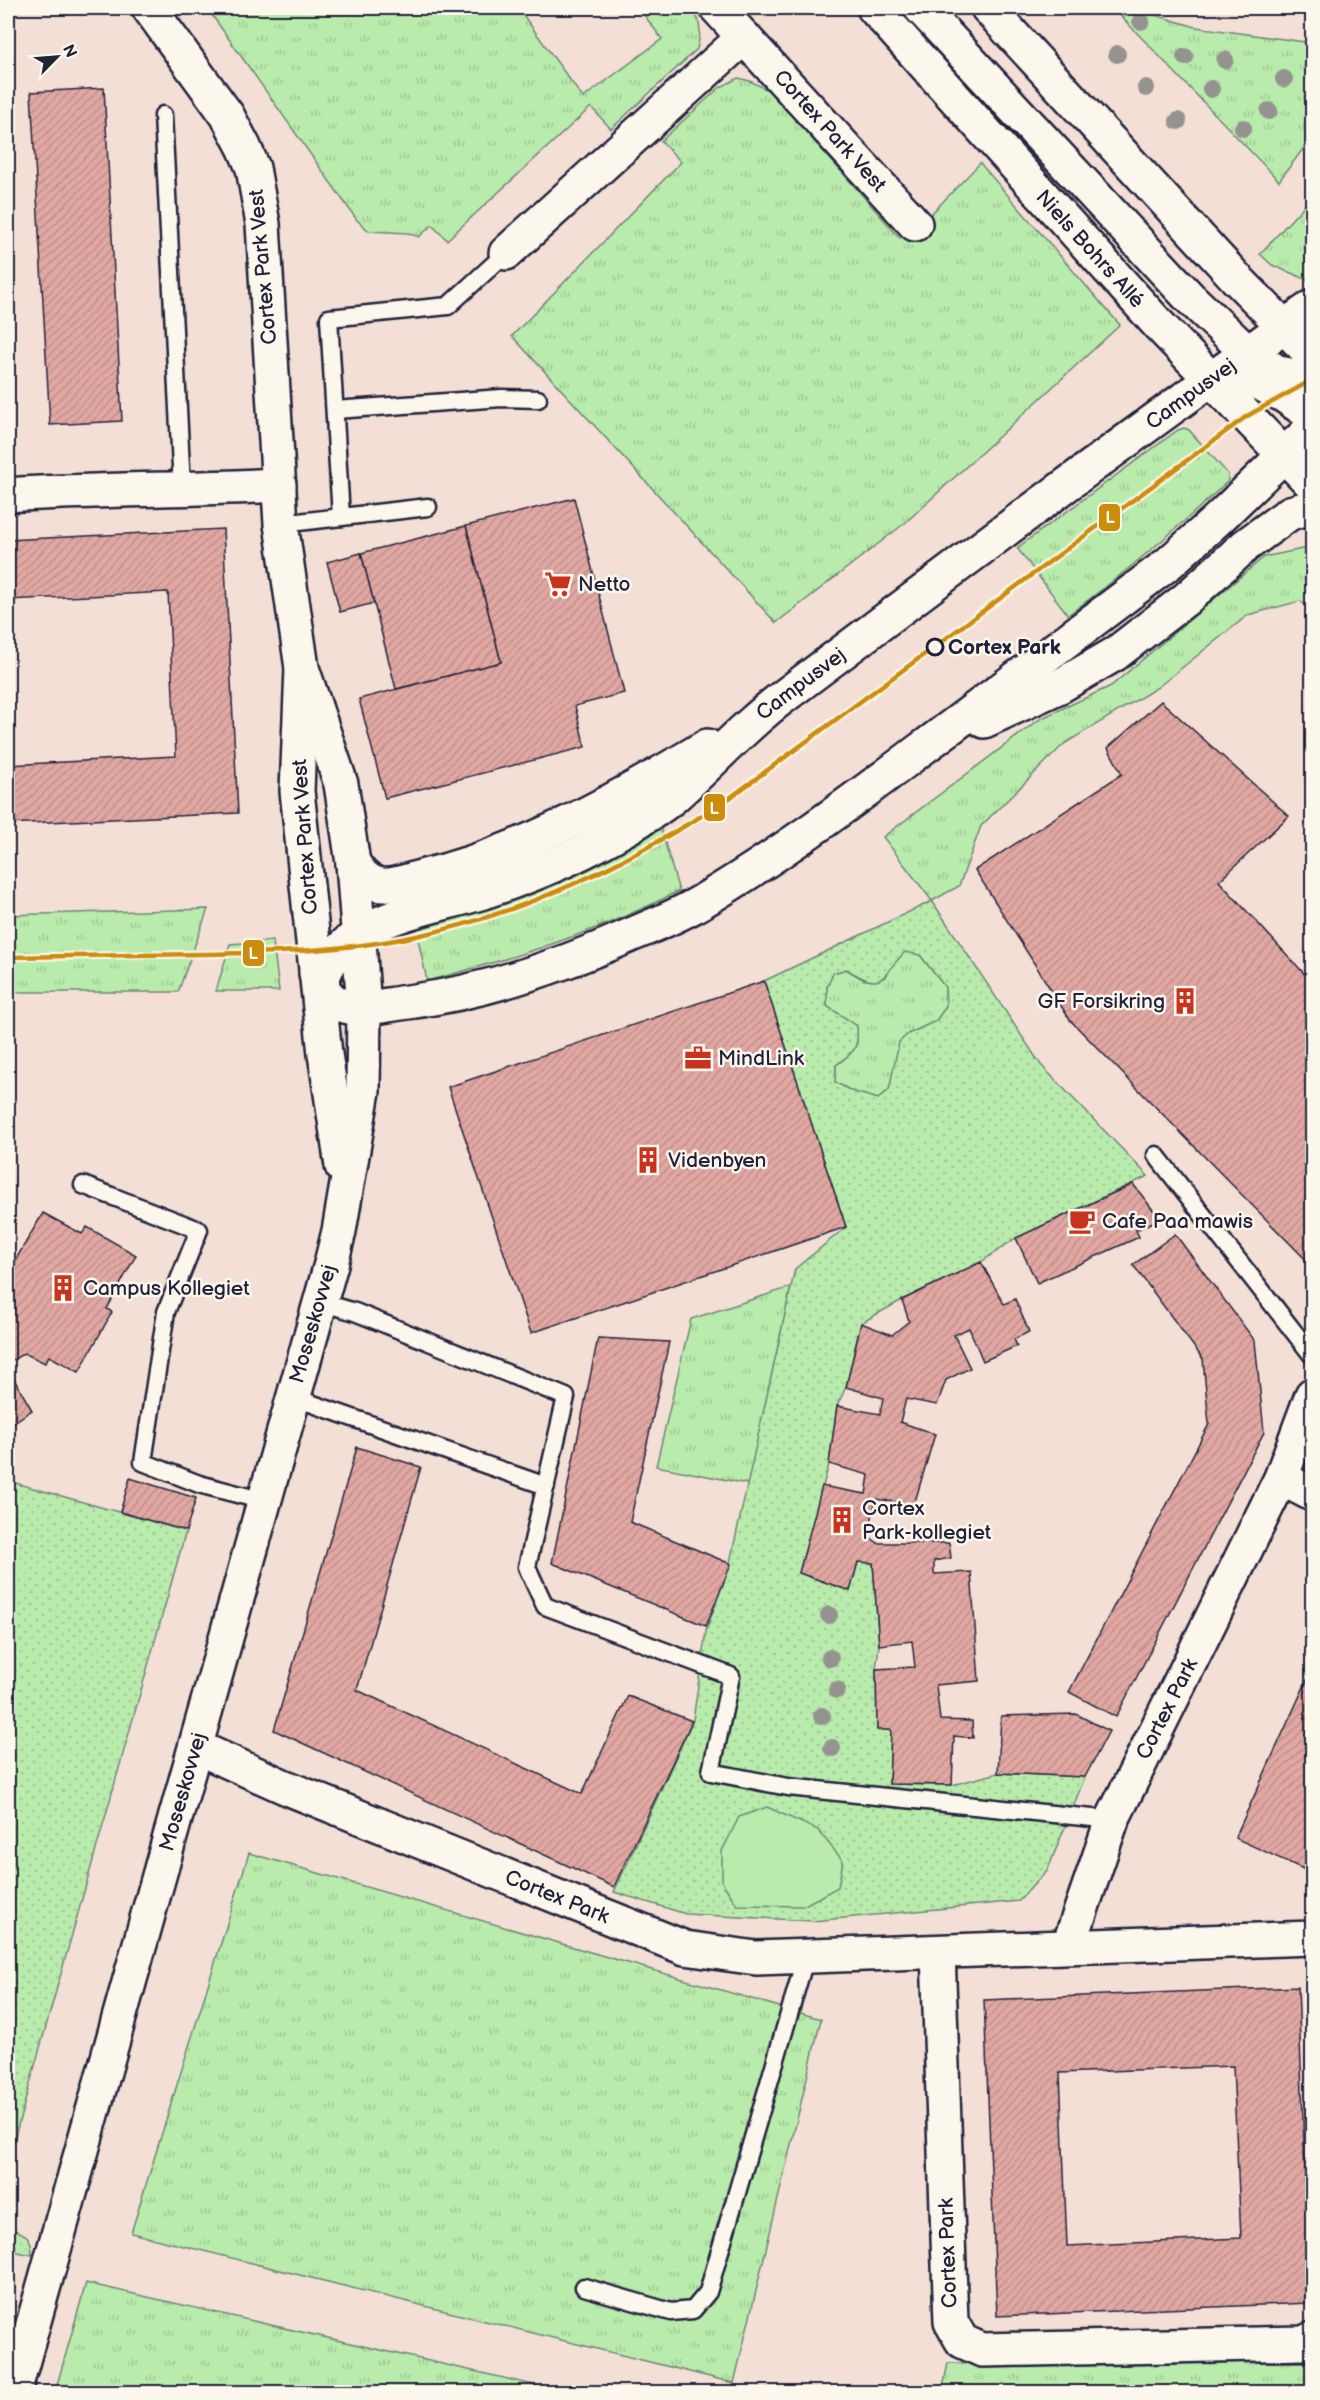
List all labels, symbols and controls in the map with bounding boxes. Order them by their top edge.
north arrow [27,27,87,87]
text: N [58,42,80,61]
street label: Cortex Park Vest [769,65,892,198]
street label: Niels Bohrs Allé [1030,185,1150,313]
street label: Cortex Park Vest [244,188,282,346]
street label: Campusvej [1141,353,1241,435]
line badge: L [1098,503,1121,532]
text: L [1105,509,1115,528]
supermarket icon: Netto [543,569,573,599]
place label: Netto [578,572,631,597]
place label: Cortex Park [948,635,1061,660]
marker: Cortex Park [926,638,944,656]
street label: Campusvej [751,642,851,726]
street label: Cortex Park Vest [287,758,323,916]
line badge: L [703,793,726,822]
text: L [709,800,719,819]
line badge: L [242,939,265,967]
text: L [248,945,258,964]
building icon: GF Forsikring [1170,986,1200,1016]
place label: GF Forsikring [1038,989,1165,1014]
office icon: MindLink [683,1043,713,1073]
place label: MindLink [718,1046,805,1071]
building icon: Videnbyen [633,1145,663,1175]
place label: Videnbyen [668,1148,766,1173]
cafe icon: Cafe Paa mawis [1067,1206,1097,1236]
place label: Cafe Paa mawis [1102,1209,1253,1234]
street label: Moseskovvej [284,1262,342,1386]
building icon: Campus Kollegiet [48,1273,78,1303]
place label: Campus Kollegiet [83,1276,250,1301]
place label: Cortex Park-kollegiet [862,1496,992,1545]
building icon: Cortex Park-kollegiet [827,1505,857,1535]
street label: Cortex Park [1131,1654,1203,1764]
street label: Moseskovvej [154,1730,212,1854]
street label: Cortex Park [501,1865,613,1930]
street label: Cortex Park [934,2197,962,2309]

